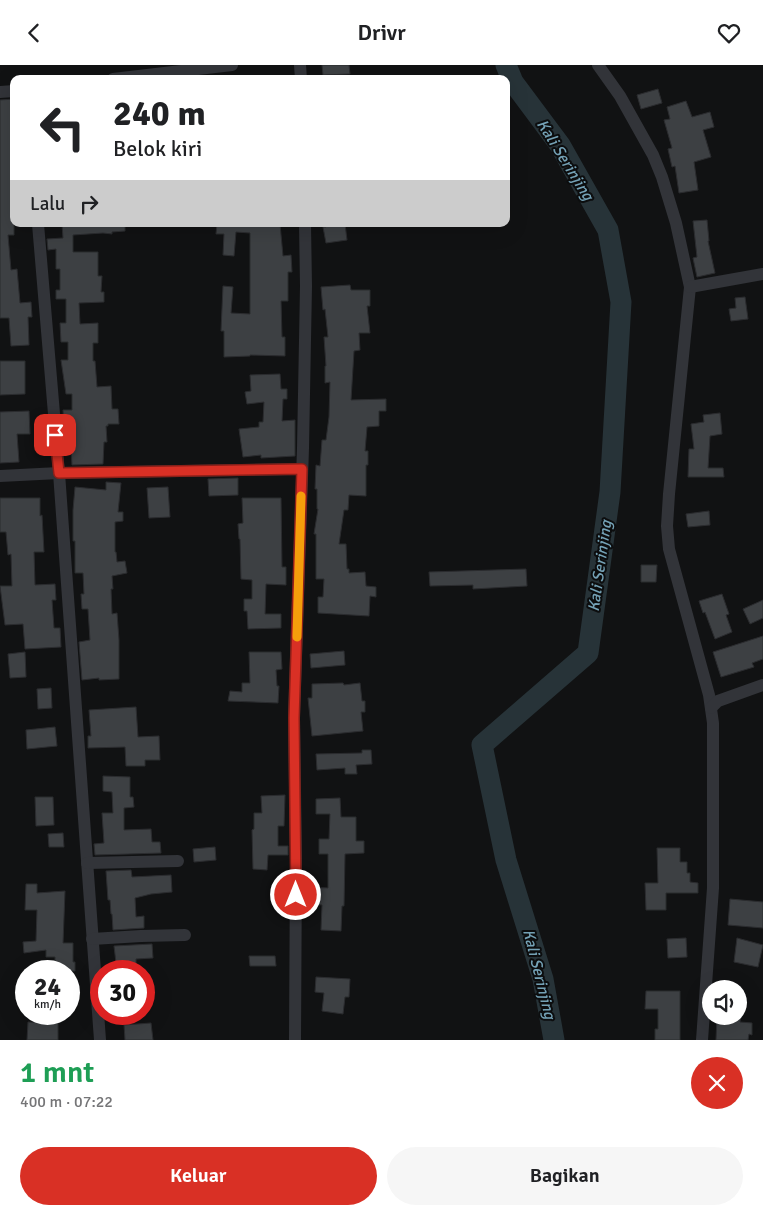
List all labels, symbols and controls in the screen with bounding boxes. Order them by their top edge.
icon: back [20,19,48,47]
text: Drivr [357,19,406,46]
icon: heart [715,19,743,47]
text: 240 m [113,92,206,135]
icon: left [30,95,95,160]
water label: Kali Serinjing [532,116,599,206]
text: Belok kiri [113,135,202,162]
icon: right [75,190,103,218]
text: Lalu [30,192,65,216]
pin [34,414,76,456]
icon: arrive [41,421,69,449]
water label: Kali Serinjing [584,517,617,613]
position arrow [269,868,321,920]
water label: Kali Serinjing [518,927,560,1023]
speed limit sign: 30 [90,960,155,1025]
text: 24 [34,971,61,1002]
map controls [702,980,747,1025]
button: sound [702,980,747,1025]
text: km/h [34,997,61,1012]
text: 1 mnt [20,1054,94,1091]
button: close [691,1057,743,1109]
text: 400 m · 07:22 [20,1092,113,1112]
button: Keluar [20,1147,377,1205]
button: Bagikan [387,1147,743,1205]

